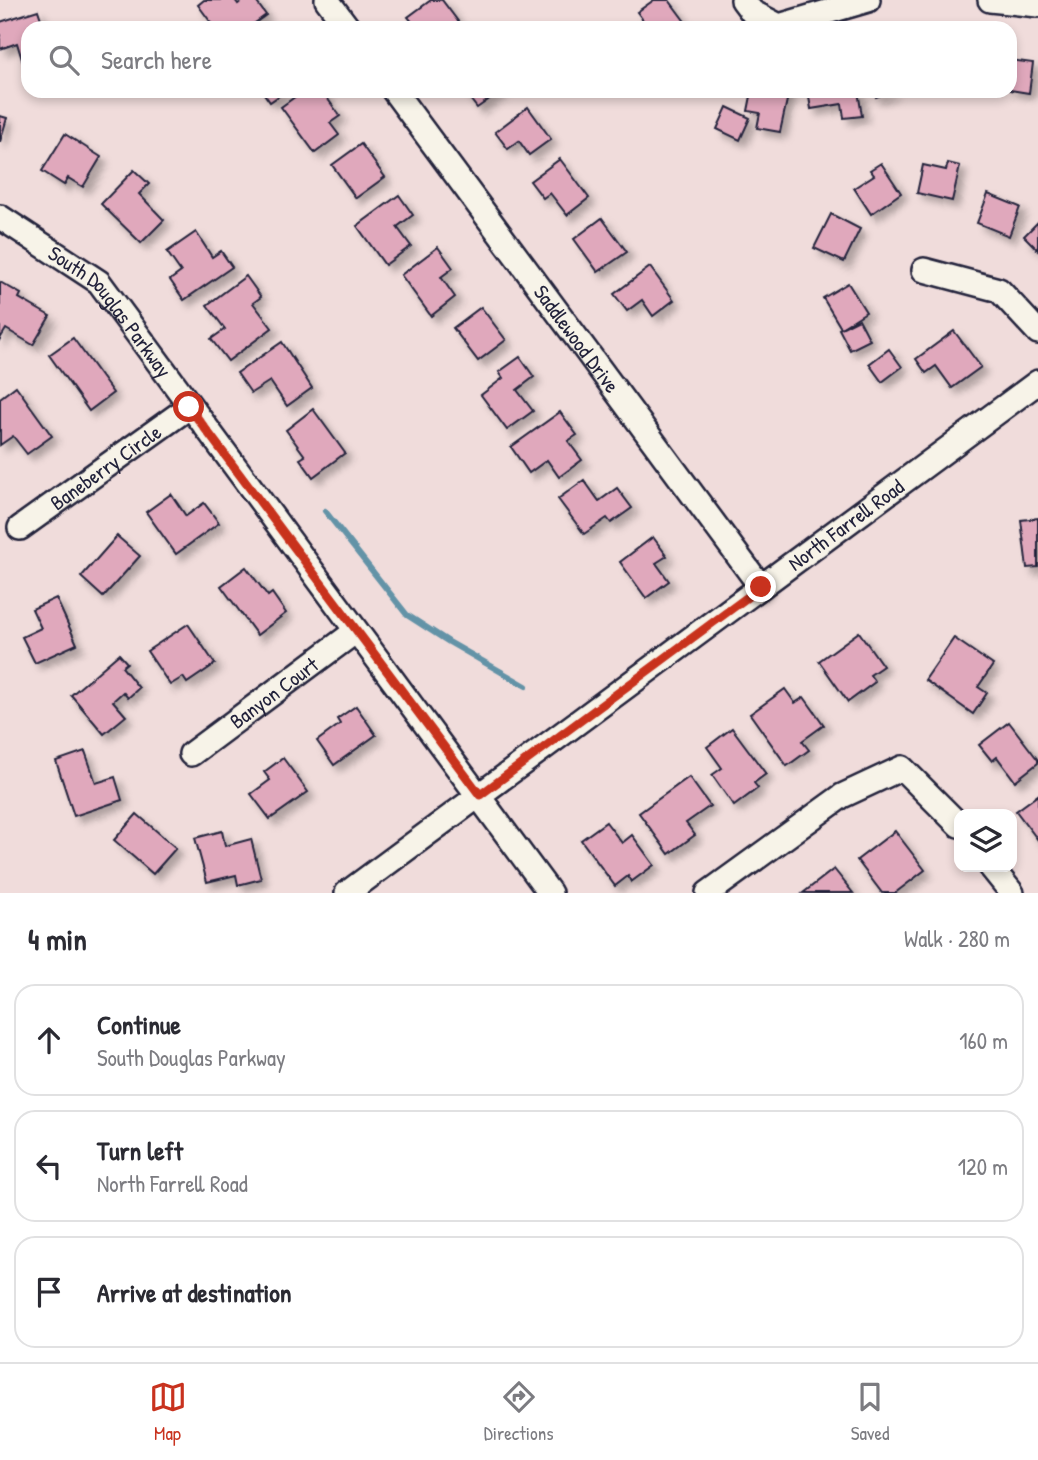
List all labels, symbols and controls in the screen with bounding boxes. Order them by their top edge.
search box [21,21,1017,98]
icon: search [45,41,83,79]
text: Search here [101,42,212,77]
street label: South Douglas Parkway [43,238,179,383]
street label: Saddlewood Drive [528,279,627,398]
route start [173,391,204,422]
street label: Baneberry Circle [44,417,167,517]
street label: North Farrell Road [782,472,909,577]
route end [745,571,776,602]
street label: Banyon Court [223,649,324,735]
map controls [954,809,1017,872]
button: layers [954,809,1017,872]
text: 4 min [28,919,87,959]
text: Walk · 280 m [904,923,1010,954]
text: Continue [97,1007,181,1042]
icon: ahead [30,1021,68,1059]
text: 160 m [959,1025,1008,1056]
text: South Douglas Parkway [97,1042,286,1073]
text: Turn left [97,1133,183,1168]
icon: left [30,1147,68,1185]
text: 120 m [958,1151,1008,1182]
text: North Farrell Road [97,1168,248,1199]
icon: arrive [30,1273,68,1311]
text: Arrive at destination [97,1275,292,1310]
tab: Map [149,1378,187,1446]
tab: Directions [484,1378,554,1446]
tab: Saved [851,1378,889,1446]

